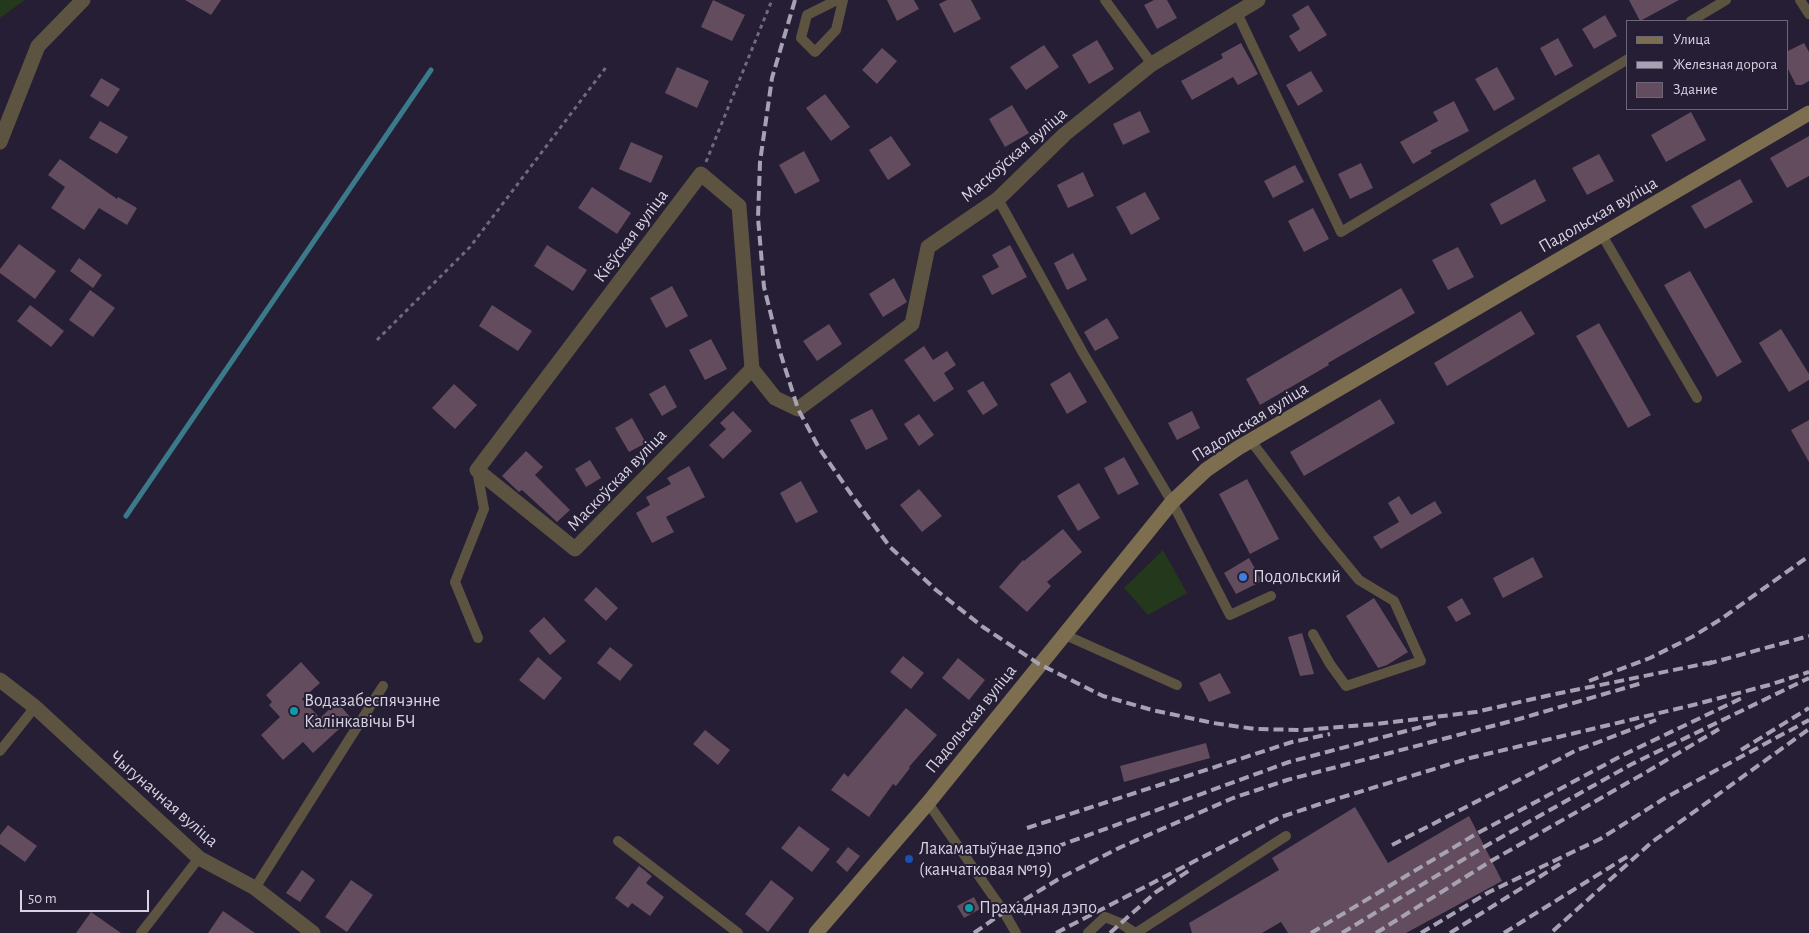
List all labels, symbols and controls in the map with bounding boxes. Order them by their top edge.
legend [1626,20,1789,110]
text: Улица [1673,32,1710,47]
text: Железная дорога [1673,57,1777,72]
text: Здание [1673,82,1718,97]
street label: Маскоўская вуліца [956,103,1072,207]
street label: Падольская вуліца [1535,172,1661,258]
street label: Кіеўская вуліца [589,185,673,287]
street label: Падольская вуліца [1188,377,1312,467]
street label: Маскоўская вуліца [563,424,671,536]
place label: Подольский [1253,566,1341,588]
marker: Подольский [1237,571,1249,583]
street label: Падольская вуліца [921,660,1021,778]
place label: Водазабеспячэнне Калінкавічы БЧ [304,690,440,732]
marker: Водазабеспячэнне Калінкавічы БЧ [288,705,300,717]
street label: Чыгуначная вуліца [105,746,223,852]
place label: Лакаматыўнае дэпо (канчатковая №19) [919,838,1061,881]
marker: Лакаматыўнае дэпо (канчатковая №19) [903,853,915,865]
scale bar [22,880,151,912]
text: 50 m [28,891,57,906]
place label: Прахадная дэпо [979,897,1097,919]
marker: Прахадная дэпо [963,902,975,914]

